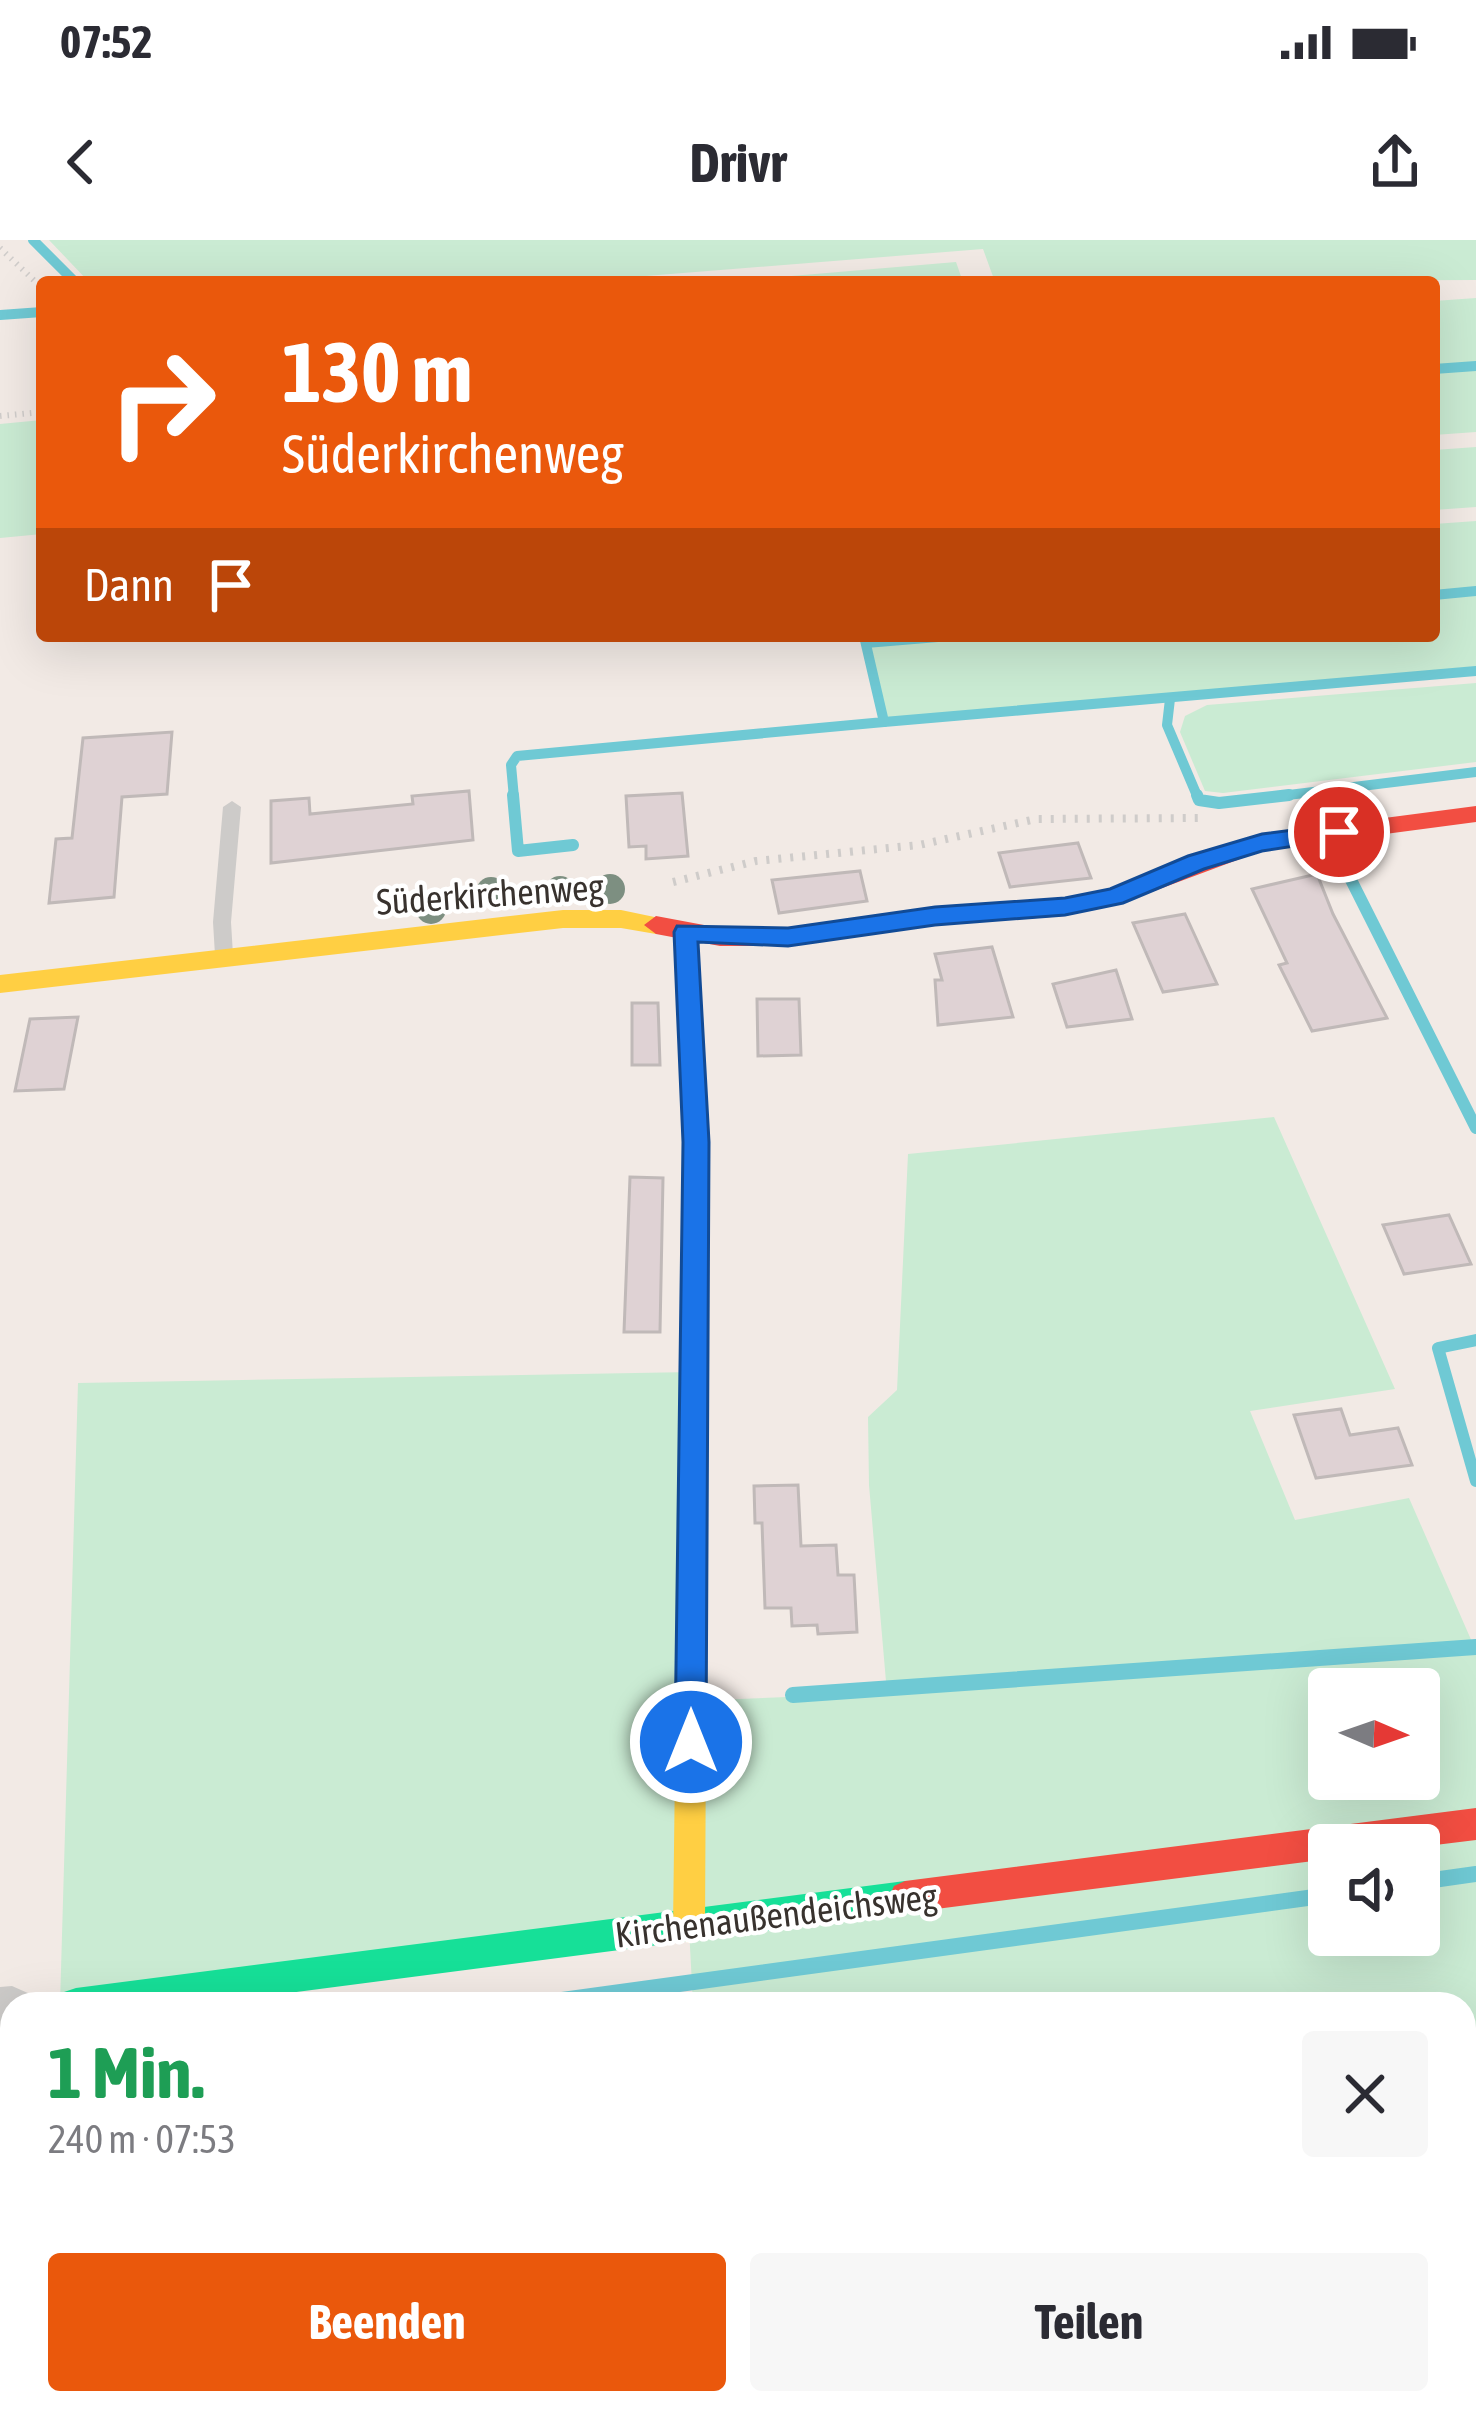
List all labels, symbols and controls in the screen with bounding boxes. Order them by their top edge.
text: 07:52 [60,16,153,68]
icon: back [48,129,114,195]
icon: share [1362,129,1428,195]
text: Drivr [690,132,786,193]
icon: right [84,324,240,480]
text: 130 m [282,324,472,420]
text: Süderkirchenweg [282,423,624,484]
icon: arrive [198,552,264,618]
text: Dann [84,559,174,611]
pin [1288,781,1390,883]
icon: arrive [1306,799,1372,865]
street label: Süderkirchenweg [375,865,606,923]
north arrow [1308,1668,1440,1800]
map controls [1308,1668,1440,1956]
position arrow [628,1679,754,1805]
button: sound [1308,1824,1440,1956]
street label: Kirchenaußendeichsweg [613,1874,940,1956]
text: 1 Min. [48,2031,204,2113]
button: close [1302,2031,1428,2157]
text: 240 m · 07:53 [48,2117,236,2161]
button: Beenden [48,2253,726,2391]
button: Teilen [750,2253,1428,2391]

